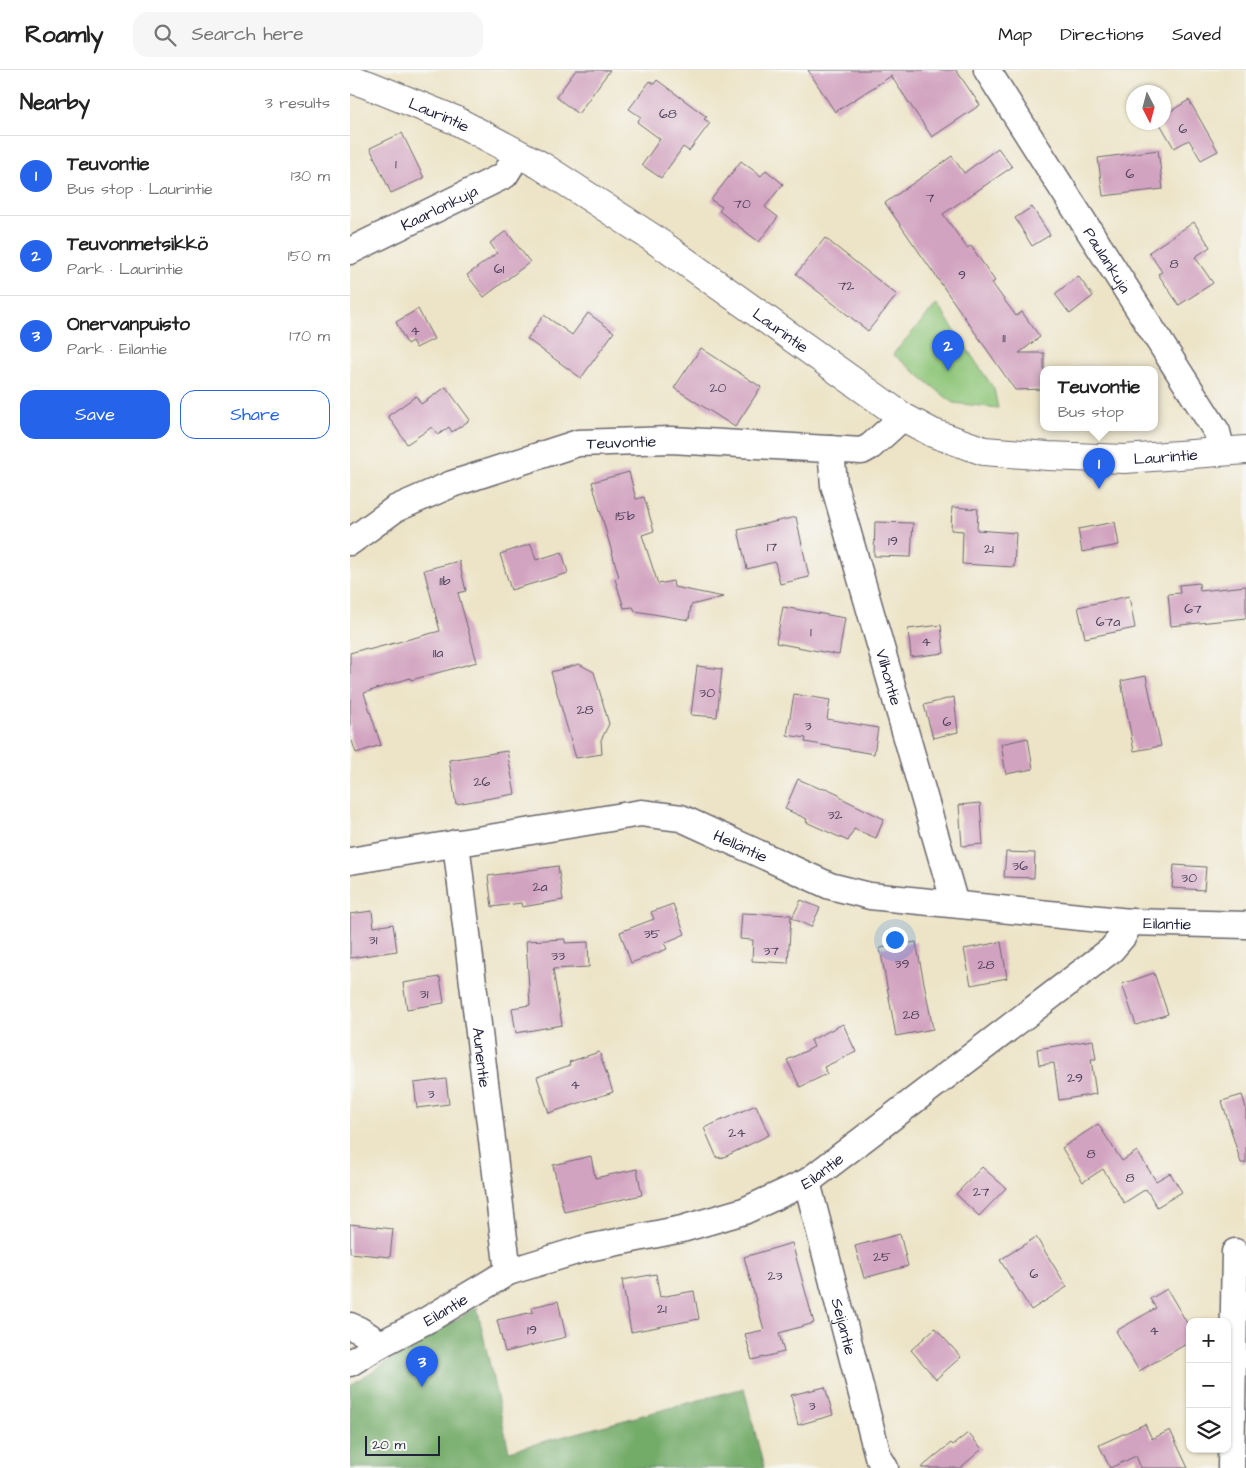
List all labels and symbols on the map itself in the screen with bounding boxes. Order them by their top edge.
north arrow [1126,85,1171,130]
street label: Laurintie [405,92,474,138]
house number: 68 [659,104,677,124]
house number: 6 [1179,119,1188,139]
house number: 1 [395,154,397,174]
house number: 6 [1126,164,1135,184]
street label: Kaarlonkuja [397,180,482,237]
house number: 7 [926,188,935,208]
house number: 70 [733,194,751,214]
street label: Paulankuja [1078,223,1136,298]
house number: 8 [1169,254,1179,274]
house number: 61 [494,259,504,279]
house number: 9 [958,265,966,285]
house number: 72 [838,276,854,296]
street label: Laurintie [748,303,813,358]
house number: 4 [410,321,420,341]
house number: 11 [1002,328,1006,348]
pin: 2 [932,330,964,371]
house number: 20 [710,378,727,398]
street label: Teuvontie [586,430,657,455]
street label: Laurintie [1133,444,1199,470]
pin: 1 [1083,448,1115,489]
house number: 15b [615,506,635,526]
house number: 19 [888,531,898,551]
house number: 17 [767,537,778,557]
house number: 21 [984,539,994,559]
house number: 11b [439,571,451,591]
house number: 67 [1184,599,1202,619]
house number: 67a [1096,612,1120,632]
house number: 1 [810,622,812,642]
house number: 4 [921,632,931,652]
house number: 11a [433,643,443,663]
street label: Vilhontie [870,647,907,708]
house number: 30 [699,683,715,703]
house number: 28 [576,700,594,720]
house number: 6 [943,712,952,732]
house number: 3 [804,716,812,736]
house number: 26 [474,772,491,792]
house number: 32 [827,805,843,825]
street label: Helläntie [710,824,771,868]
house number: 36 [1012,856,1028,876]
house number: 30 [1181,868,1197,888]
house number: 2a [532,877,548,897]
street label: Eilantie [1143,912,1192,936]
house number: 35 [643,924,661,944]
your location [882,927,908,953]
house number: 31 [369,930,378,950]
house number: 37 [763,941,779,961]
house number: 33 [551,946,565,966]
house number: 39 [894,954,910,974]
house number: 28 [977,955,995,975]
house number: 31 [420,984,429,1004]
house number: 28 [902,1005,920,1025]
street label: Aunentie [466,1026,496,1089]
house number: 29 [1067,1068,1083,1088]
house number: 4 [570,1075,580,1095]
house number: 3 [427,1084,435,1104]
house number: 24 [728,1123,746,1143]
house number: 8 [1086,1144,1096,1164]
street label: Eilantie [798,1148,849,1195]
house number: 8 [1125,1168,1135,1188]
house number: 27 [973,1182,990,1202]
house number: 25 [873,1247,891,1267]
house number: 6 [1030,1264,1039,1284]
house number: 23 [767,1266,783,1286]
street label: Eilantie [420,1288,472,1332]
street label: Seijantie [825,1296,861,1358]
house number: 21 [657,1299,667,1319]
house number: 19 [527,1320,537,1340]
house number: 4 [1149,1321,1159,1341]
pin: 3 [406,1346,438,1387]
house number: 3 [808,1396,816,1416]
scale bar [365,1433,440,1456]

